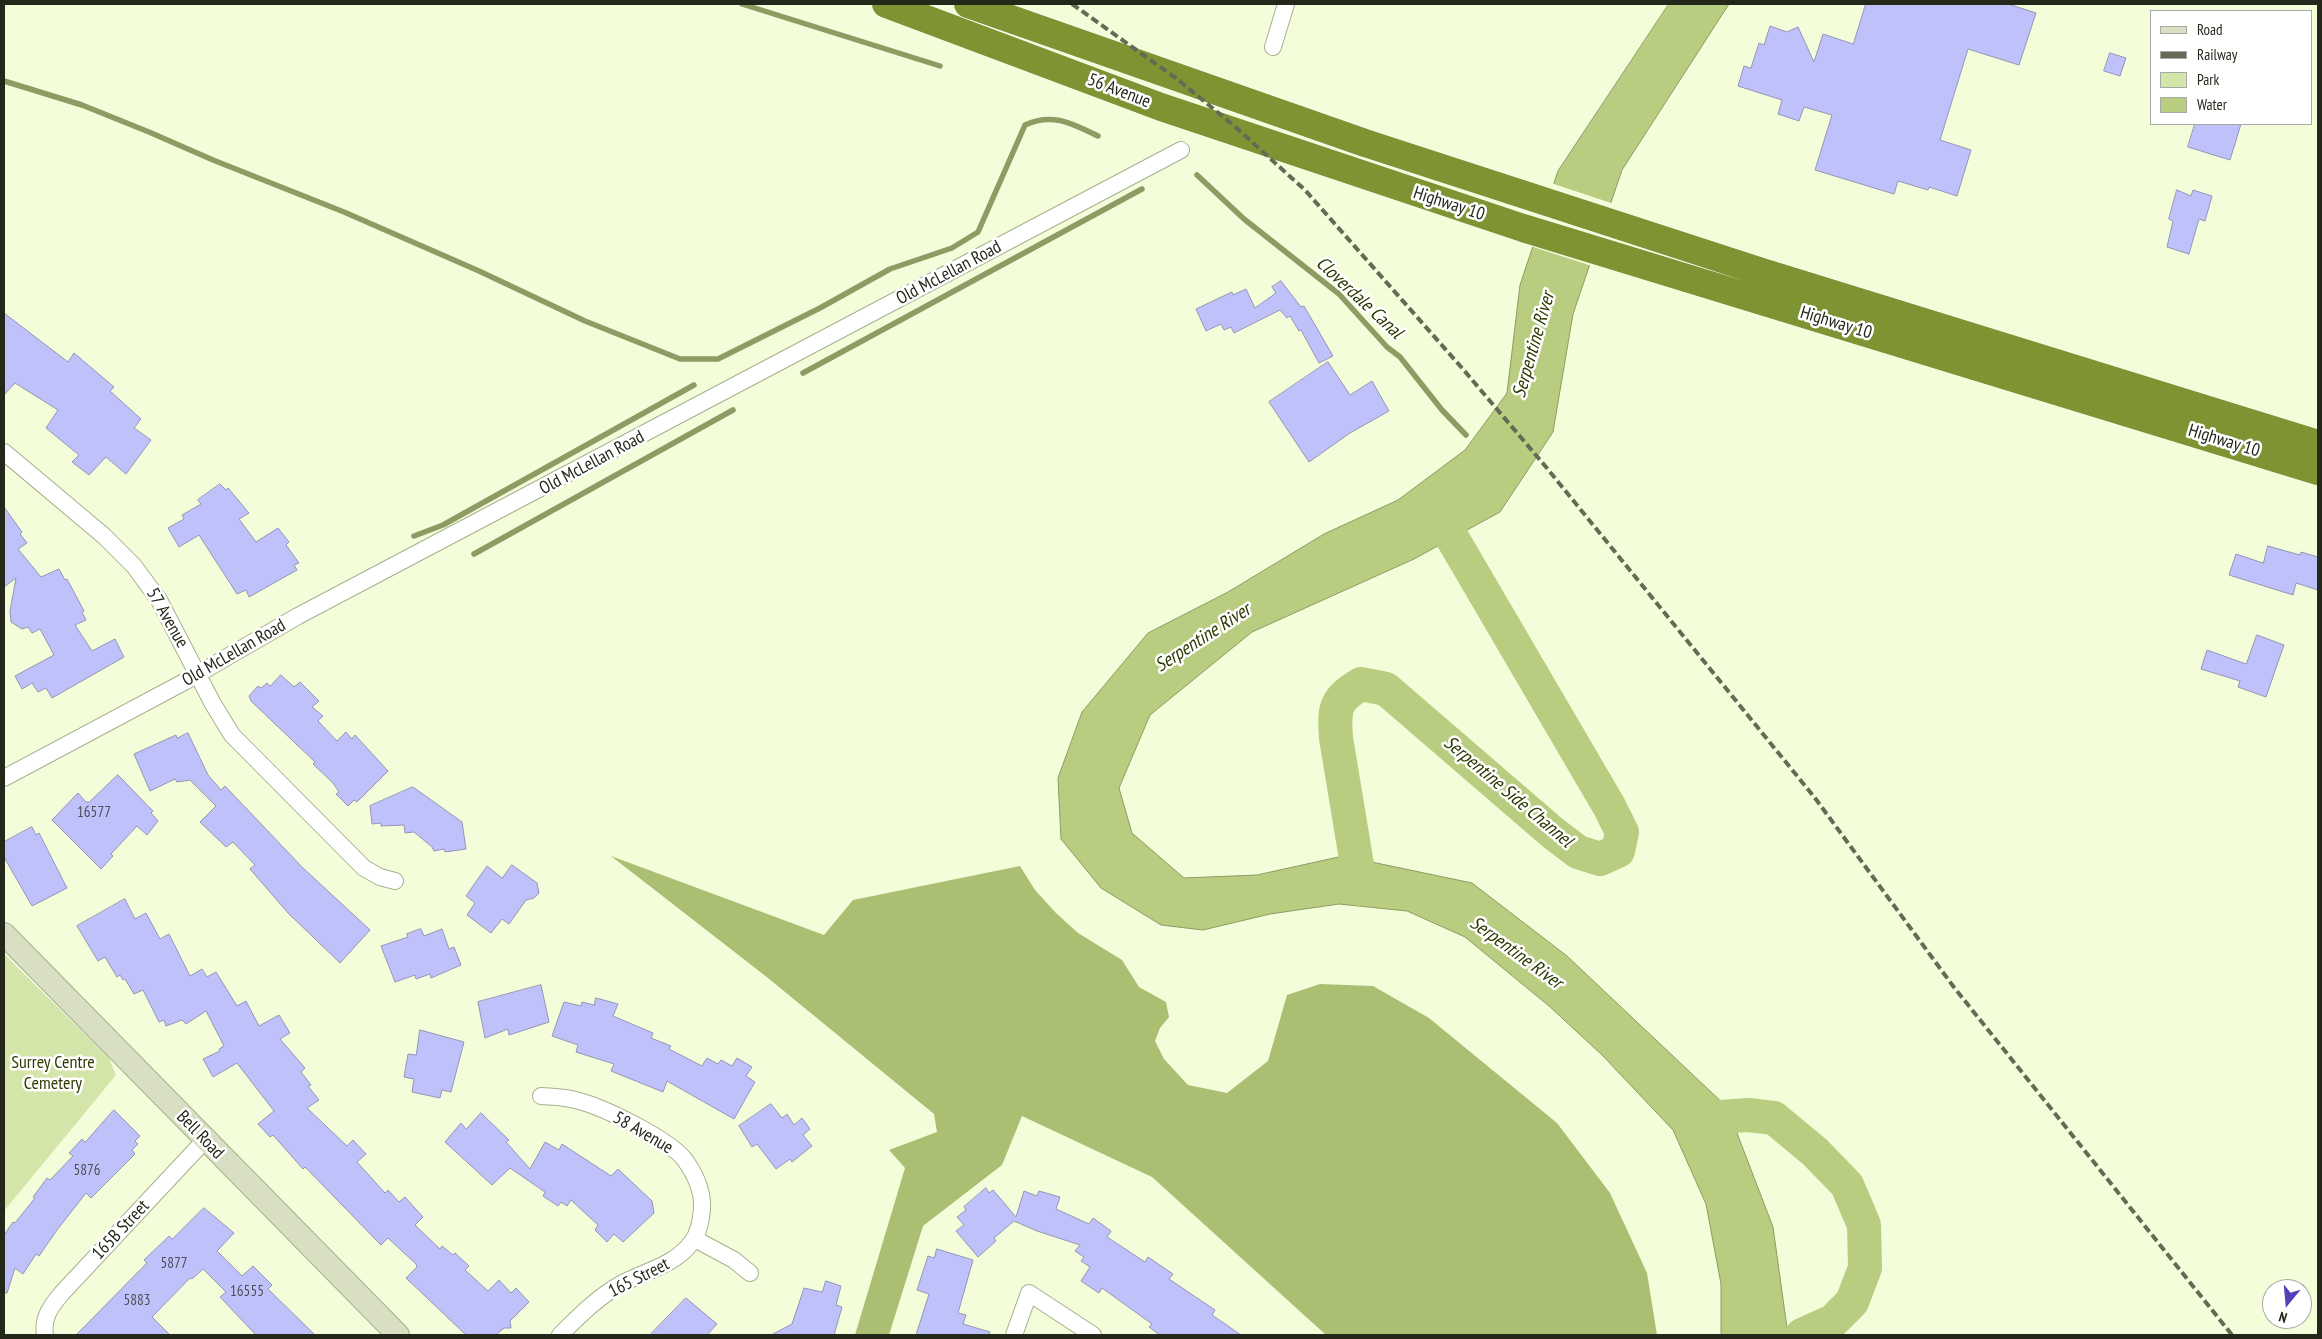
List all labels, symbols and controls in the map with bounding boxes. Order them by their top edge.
legend [2150,10,2312,125]
text: Road [2197,20,2223,39]
text: Railway [2197,45,2237,64]
street label: 56 Avenue [1085,69,1153,113]
text: Park [2197,70,2219,89]
text: Water [2197,95,2227,114]
street label: Highway 10 [1411,182,1487,226]
street label: Old McLellan Road [893,236,1005,310]
water label: Cloverdale Canal [1311,252,1407,344]
water label: Serpentine River [1508,290,1560,400]
street label: Highway 10 [1798,302,1874,344]
street label: Highway 10 [2186,420,2262,462]
street label: Old McLellan Road [536,426,648,500]
street label: 57 Avenue [141,584,193,652]
water label: Serpentine River [1151,599,1255,677]
street label: Old McLellan Road [179,615,289,691]
water label: Serpentine Side Channel [1439,731,1577,853]
house number: 16577 [77,804,111,822]
water label: Serpentine River [1465,912,1567,994]
park label: Surrey Centre Cemetery [11,1052,95,1094]
street label: Bell Road [172,1106,228,1164]
street label: 58 Avenue [609,1107,677,1159]
house number: 5876 [74,1162,100,1180]
street label: 165B Street [88,1196,154,1264]
street label: 165 Street [605,1254,673,1302]
house number: 5877 [161,1255,187,1273]
north arrow [2262,1279,2312,1329]
house number: 16555 [230,1283,264,1301]
house number: 5883 [124,1292,150,1310]
text: N [2277,1308,2289,1327]

